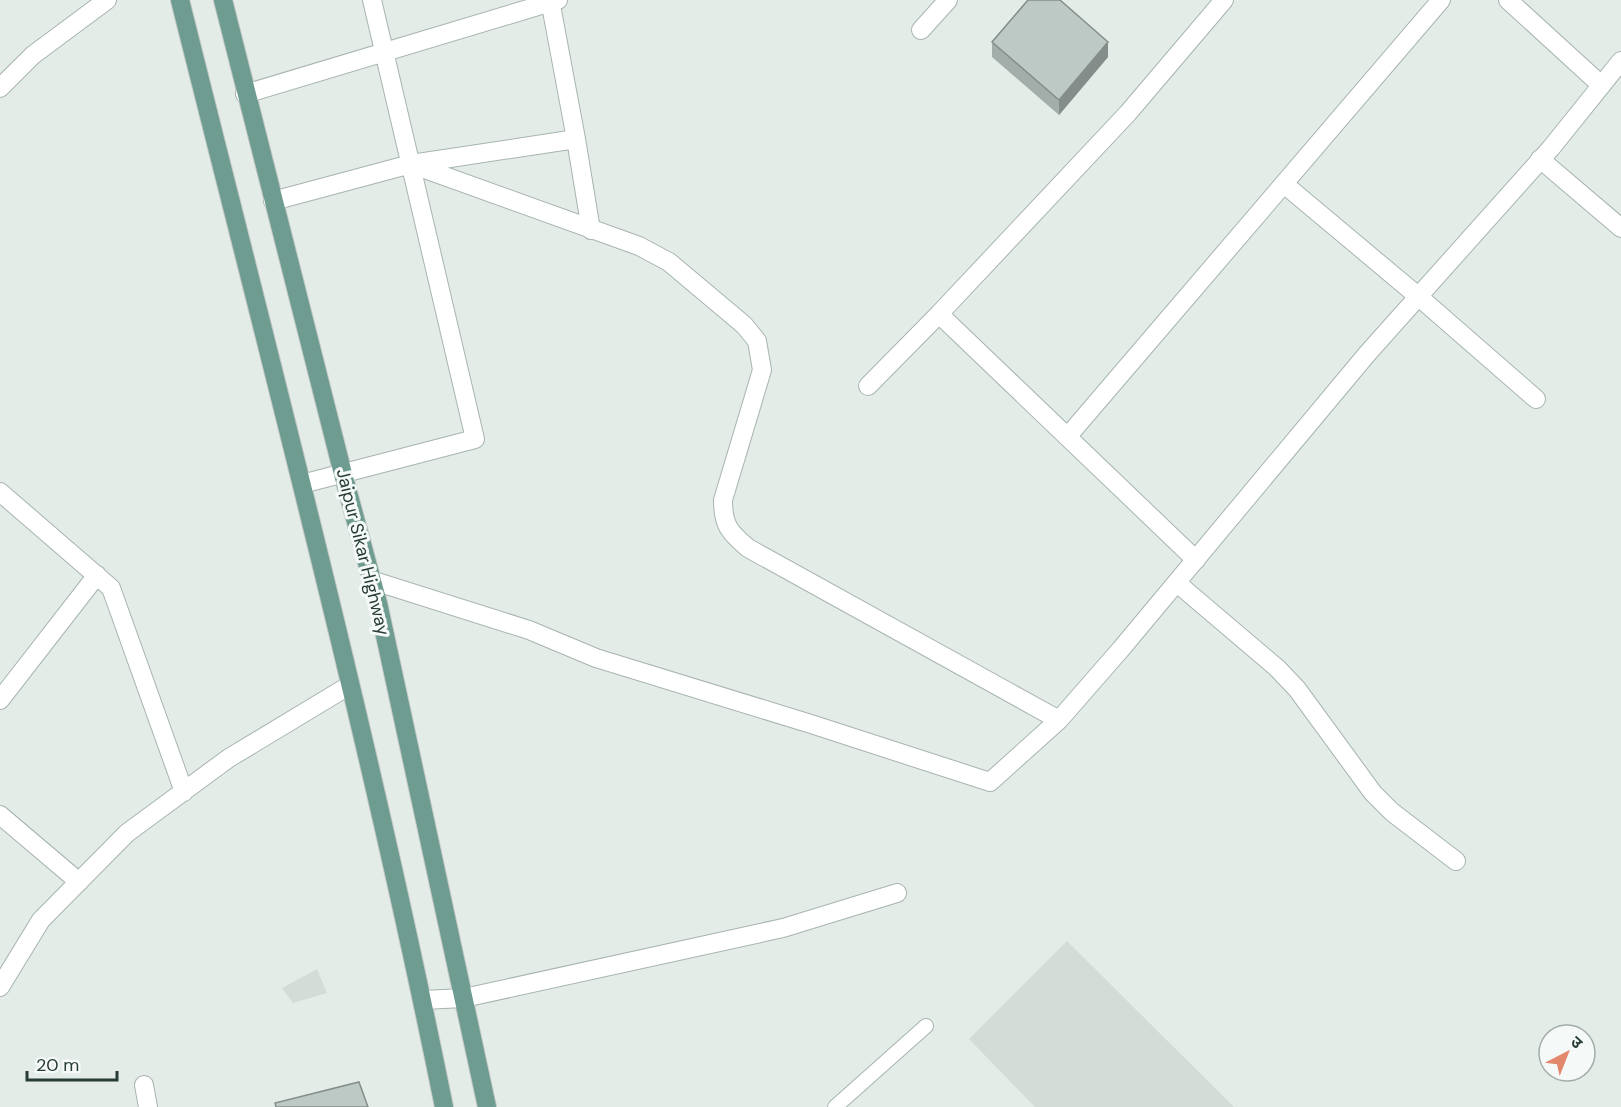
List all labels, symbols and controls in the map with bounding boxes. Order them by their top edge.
street label: Jaipur Sikar Highway [331,466,395,638]
north arrow [1537,1023,1597,1083]
text: उ [1566,1031,1588,1054]
scale bar [27,1044,117,1082]
text: 20 m [36,1053,79,1077]

